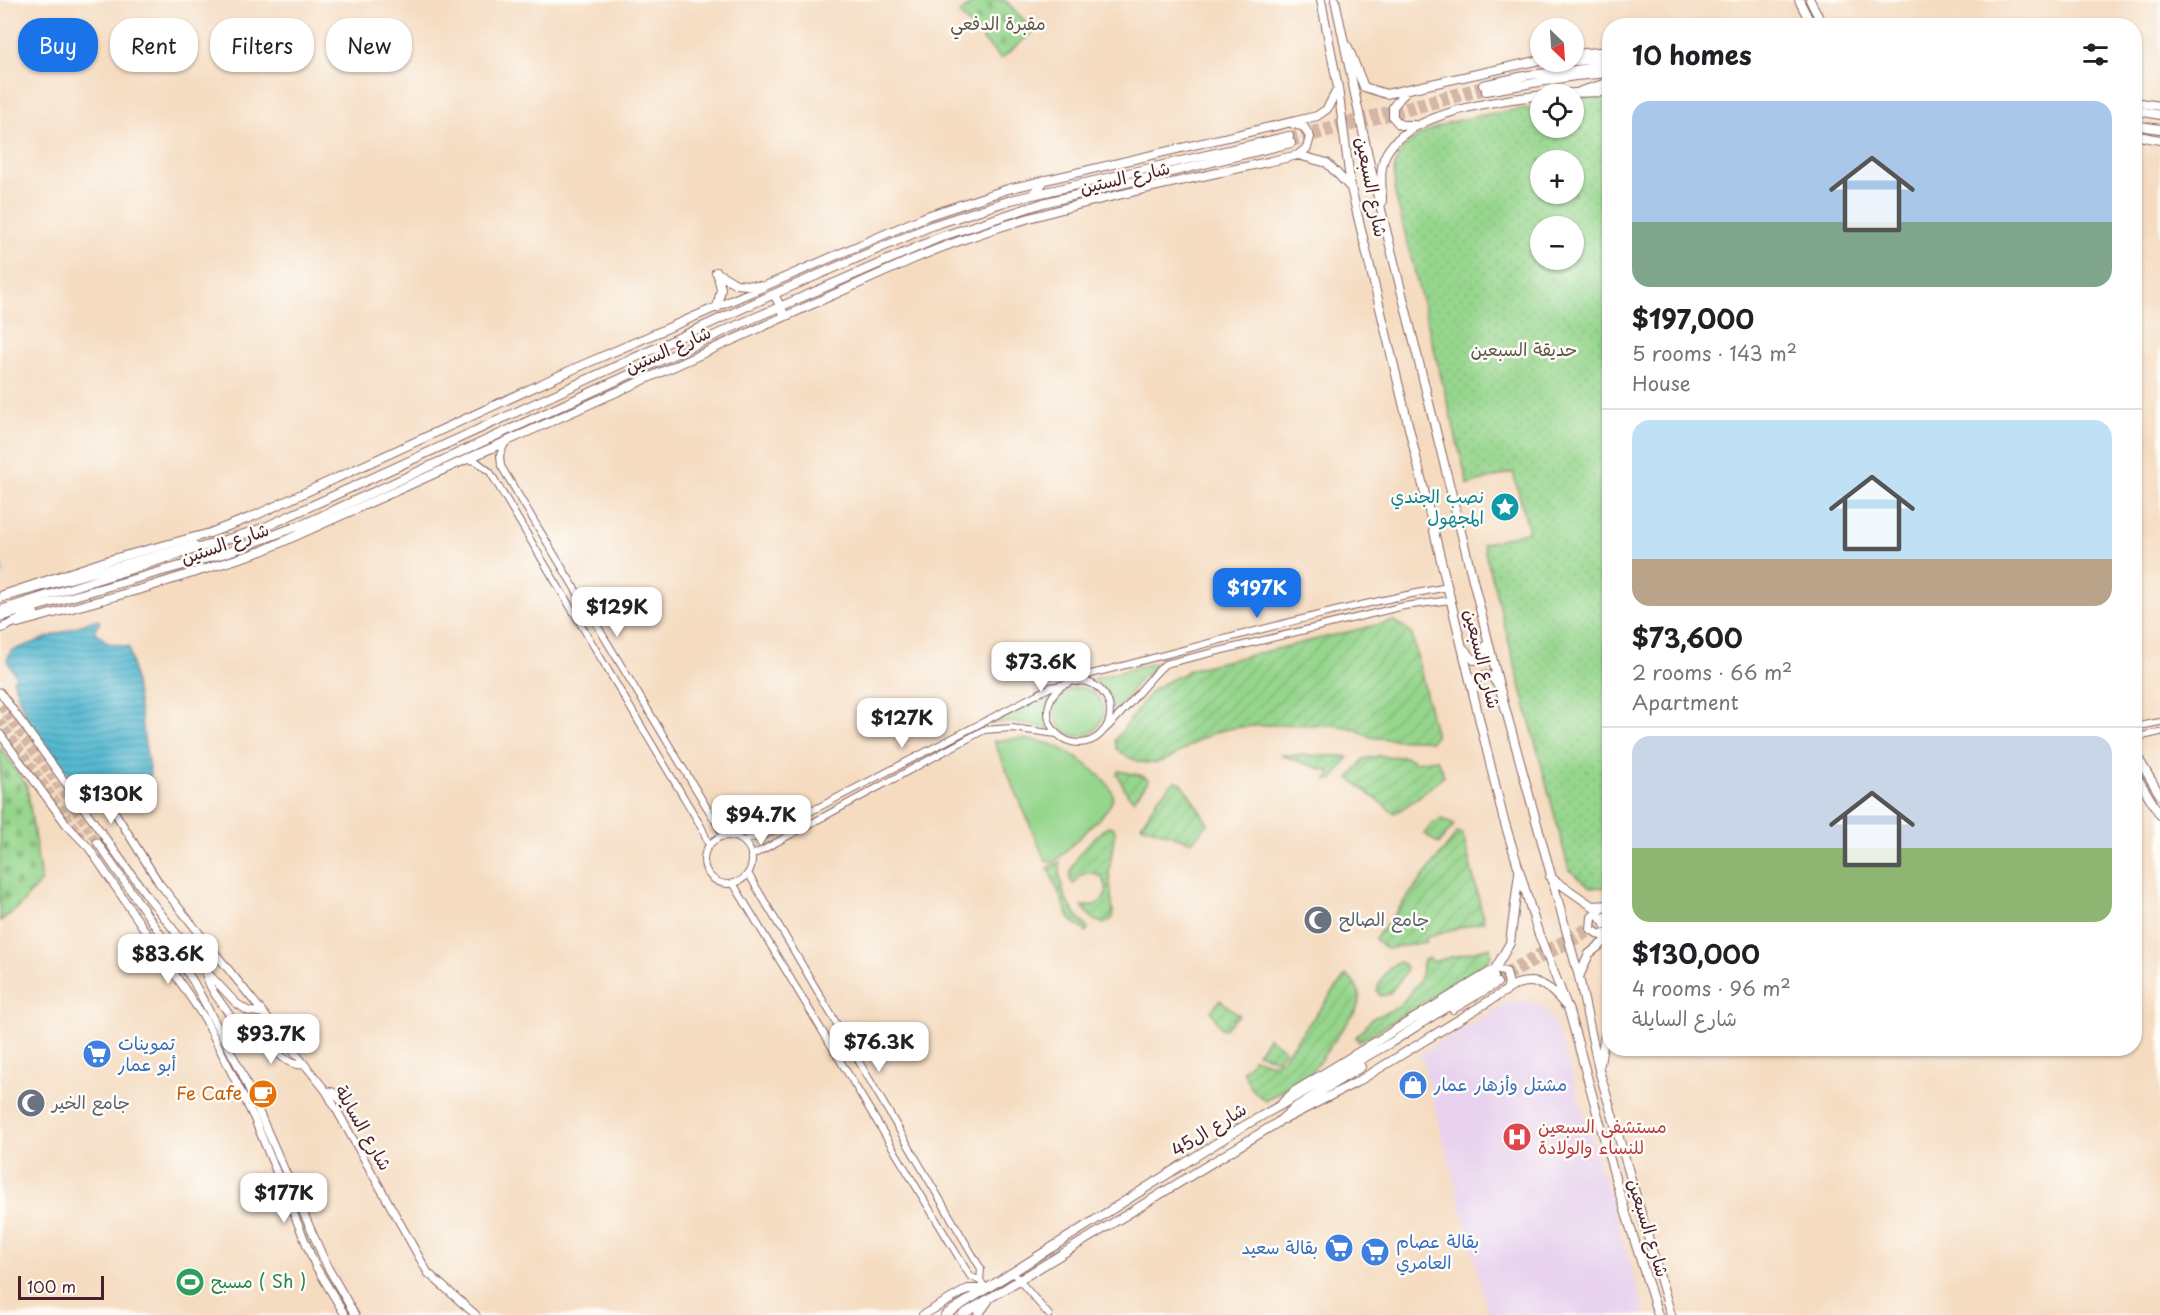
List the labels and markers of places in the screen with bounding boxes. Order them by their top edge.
place label: نصب الجندي المجهول [1391,482,1484,530]
place icon: نصب الجندي المجهول [1489,491,1521,523]
pin: $197K [1215,568,1299,619]
pin: $129K [575,587,659,638]
pin: $73.6K [992,642,1090,693]
pin: $127K [860,698,944,749]
pin: $130K [69,774,153,825]
pin: $94.7K [712,795,810,846]
mosque icon: جامع الصالح [1302,904,1334,936]
place label: جامع الصالح [1339,905,1429,933]
pin: $83.6K [119,934,217,985]
pin: $93.7K [222,1014,320,1065]
pin: $76.3K [830,1022,928,1073]
place label: تموينات أبو عمار [117,1029,177,1077]
supermarket icon: تموينات أبو عمار [81,1038,113,1070]
shop icon: مشتل وأزهار عمار [1397,1069,1429,1101]
place label: مشتل وأزهار عمار [1433,1070,1567,1097]
cafe icon: Fe Cafe [247,1078,279,1110]
place label: Fe Cafe [176,1079,242,1106]
mosque icon: جامع الخير [15,1087,47,1119]
place label: جامع الخير [50,1088,130,1116]
place label: مستشفى السبعين للنساء والولادة [1538,1112,1667,1160]
hospital icon: مستشفى السبعين للنساء والولادة [1501,1121,1533,1153]
pin: $177K [242,1173,326,1224]
place label: بقالة عصام العامري [1396,1227,1479,1276]
supermarket icon: بقالة سعيد [1323,1232,1355,1264]
place label: بقالة سعيد [1242,1233,1318,1260]
supermarket icon: بقالة عصام العامري [1359,1236,1391,1268]
sports icon: مسبح ( Sh ) [174,1266,206,1298]
place label: مسبح ( Sh ) [211,1267,306,1294]

